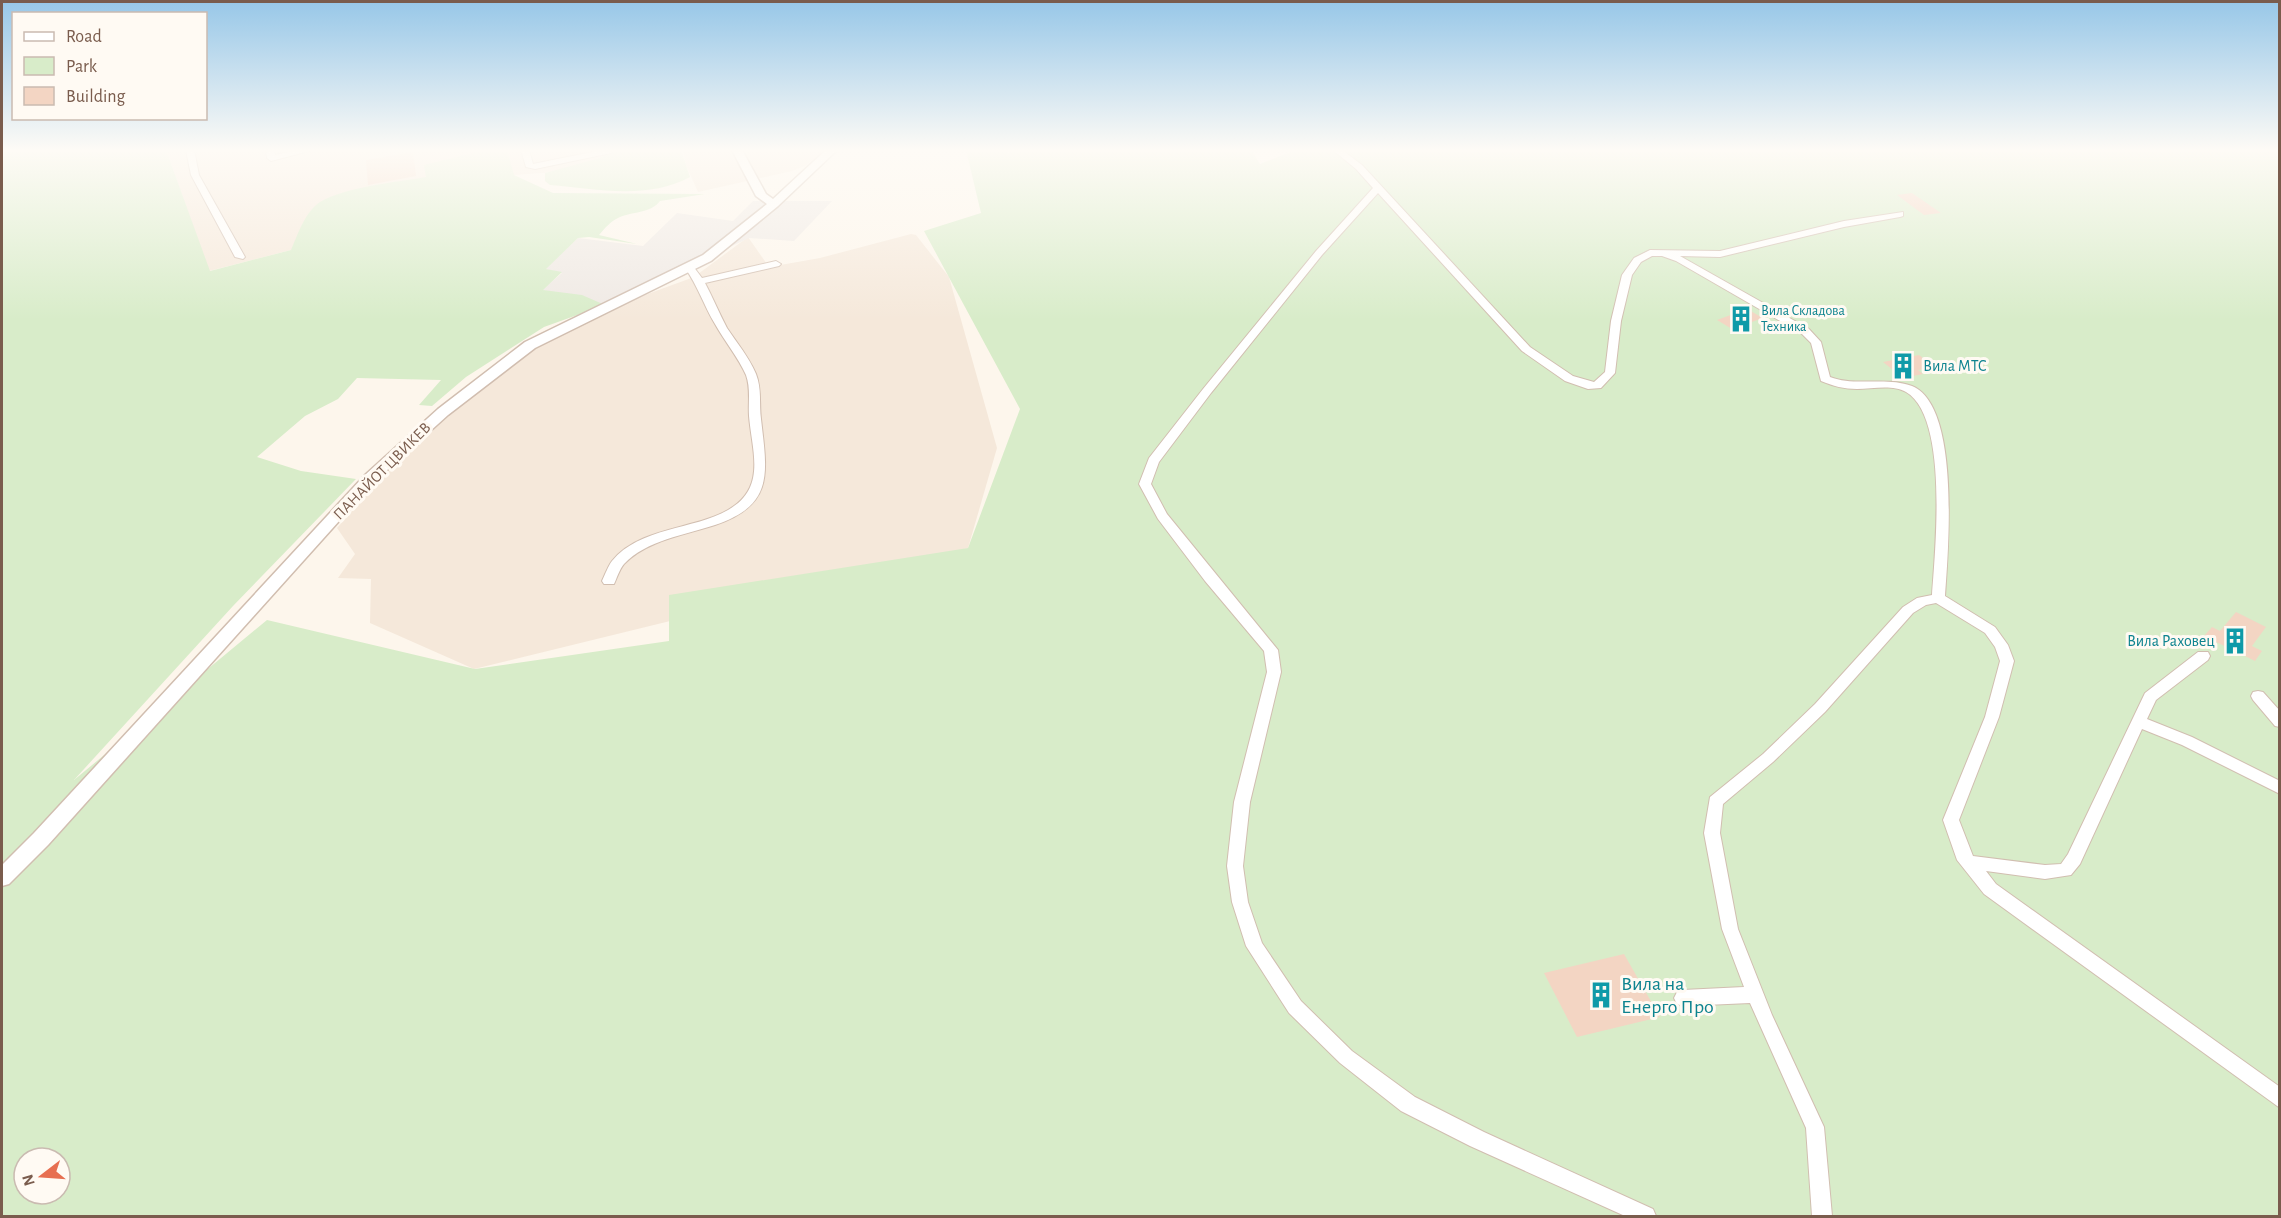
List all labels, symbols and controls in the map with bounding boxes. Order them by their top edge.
legend [12,12,207,120]
text: Road [66,28,102,46]
text: Park [66,58,98,76]
text: Building [66,88,126,106]
building icon: Вила Складова Техника [1726,304,1756,334]
place label: Вила Складова Техника [1761,304,1846,334]
building icon: Вила МТС [1888,351,1918,381]
place label: Вила МТС [1923,358,1987,374]
street label: ПАНАЙОТ ЦВИКЕВ [330,419,434,523]
building icon: Вила Раховец [2220,626,2250,656]
place label: Вила Раховец [2127,633,2215,649]
place label: Вила на Енерго Про [1621,974,1714,1017]
building icon: Вила на Енерго Про [1586,980,1616,1010]
north arrow [12,1146,72,1206]
text: N [19,1172,38,1188]

